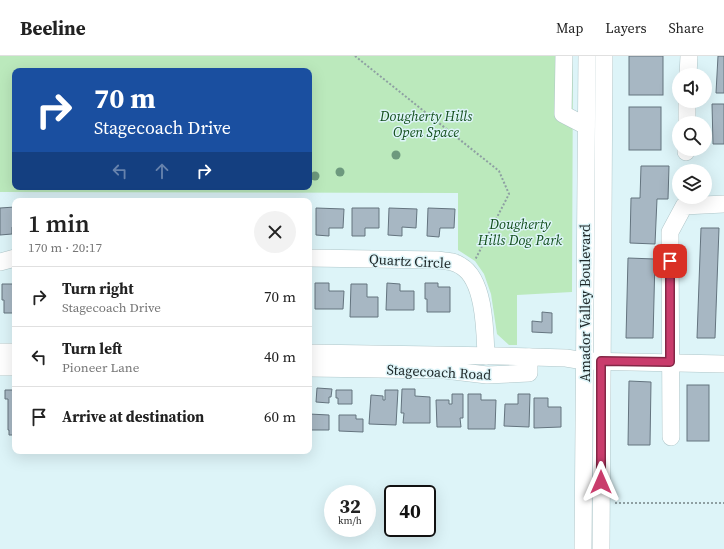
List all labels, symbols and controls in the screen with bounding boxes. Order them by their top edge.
text: Beeline [20,15,86,41]
text: Map [556,18,583,38]
text: Layers [605,18,647,38]
text: Share [669,18,704,38]
map controls [672,68,712,204]
button: sound [672,68,712,108]
text: 70 m [94,79,156,117]
icon: right [28,84,80,136]
park label: Dougherty Hills Open Space [379,106,473,142]
text: Stagecoach Drive [94,115,231,140]
button: search [672,116,712,156]
icon: left [109,160,131,182]
icon: ahead [151,160,173,182]
icon: right [193,160,215,182]
button: layers [672,164,712,204]
text: 1 min [28,207,90,240]
button: close [254,211,296,253]
park label: Dougherty Hills Dog Park [477,214,563,250]
street label: Amador Valley Boulevard [575,224,595,382]
text: 170 m · 20:17 [28,239,102,256]
pin [653,244,687,278]
street label: Quartz Circle [368,249,452,273]
icon: arrive [659,250,681,272]
text: Turn right [62,278,134,299]
icon: right [28,286,50,308]
text: 70 m [264,286,296,307]
text: Stagecoach Drive [62,299,161,316]
text: Turn left [62,338,122,359]
icon: left [28,346,50,368]
text: 40 m [264,346,296,367]
text: Pioneer Lane [62,359,139,376]
street label: Stagecoach Road [386,359,492,385]
icon: arrive [28,406,50,428]
text: Arrive at destination [62,406,204,427]
text: 60 m [264,406,296,427]
position arrow [580,461,622,503]
speed limit sign: 40 [384,485,436,537]
text: 32 [339,492,361,520]
text: km/h [338,514,362,527]

